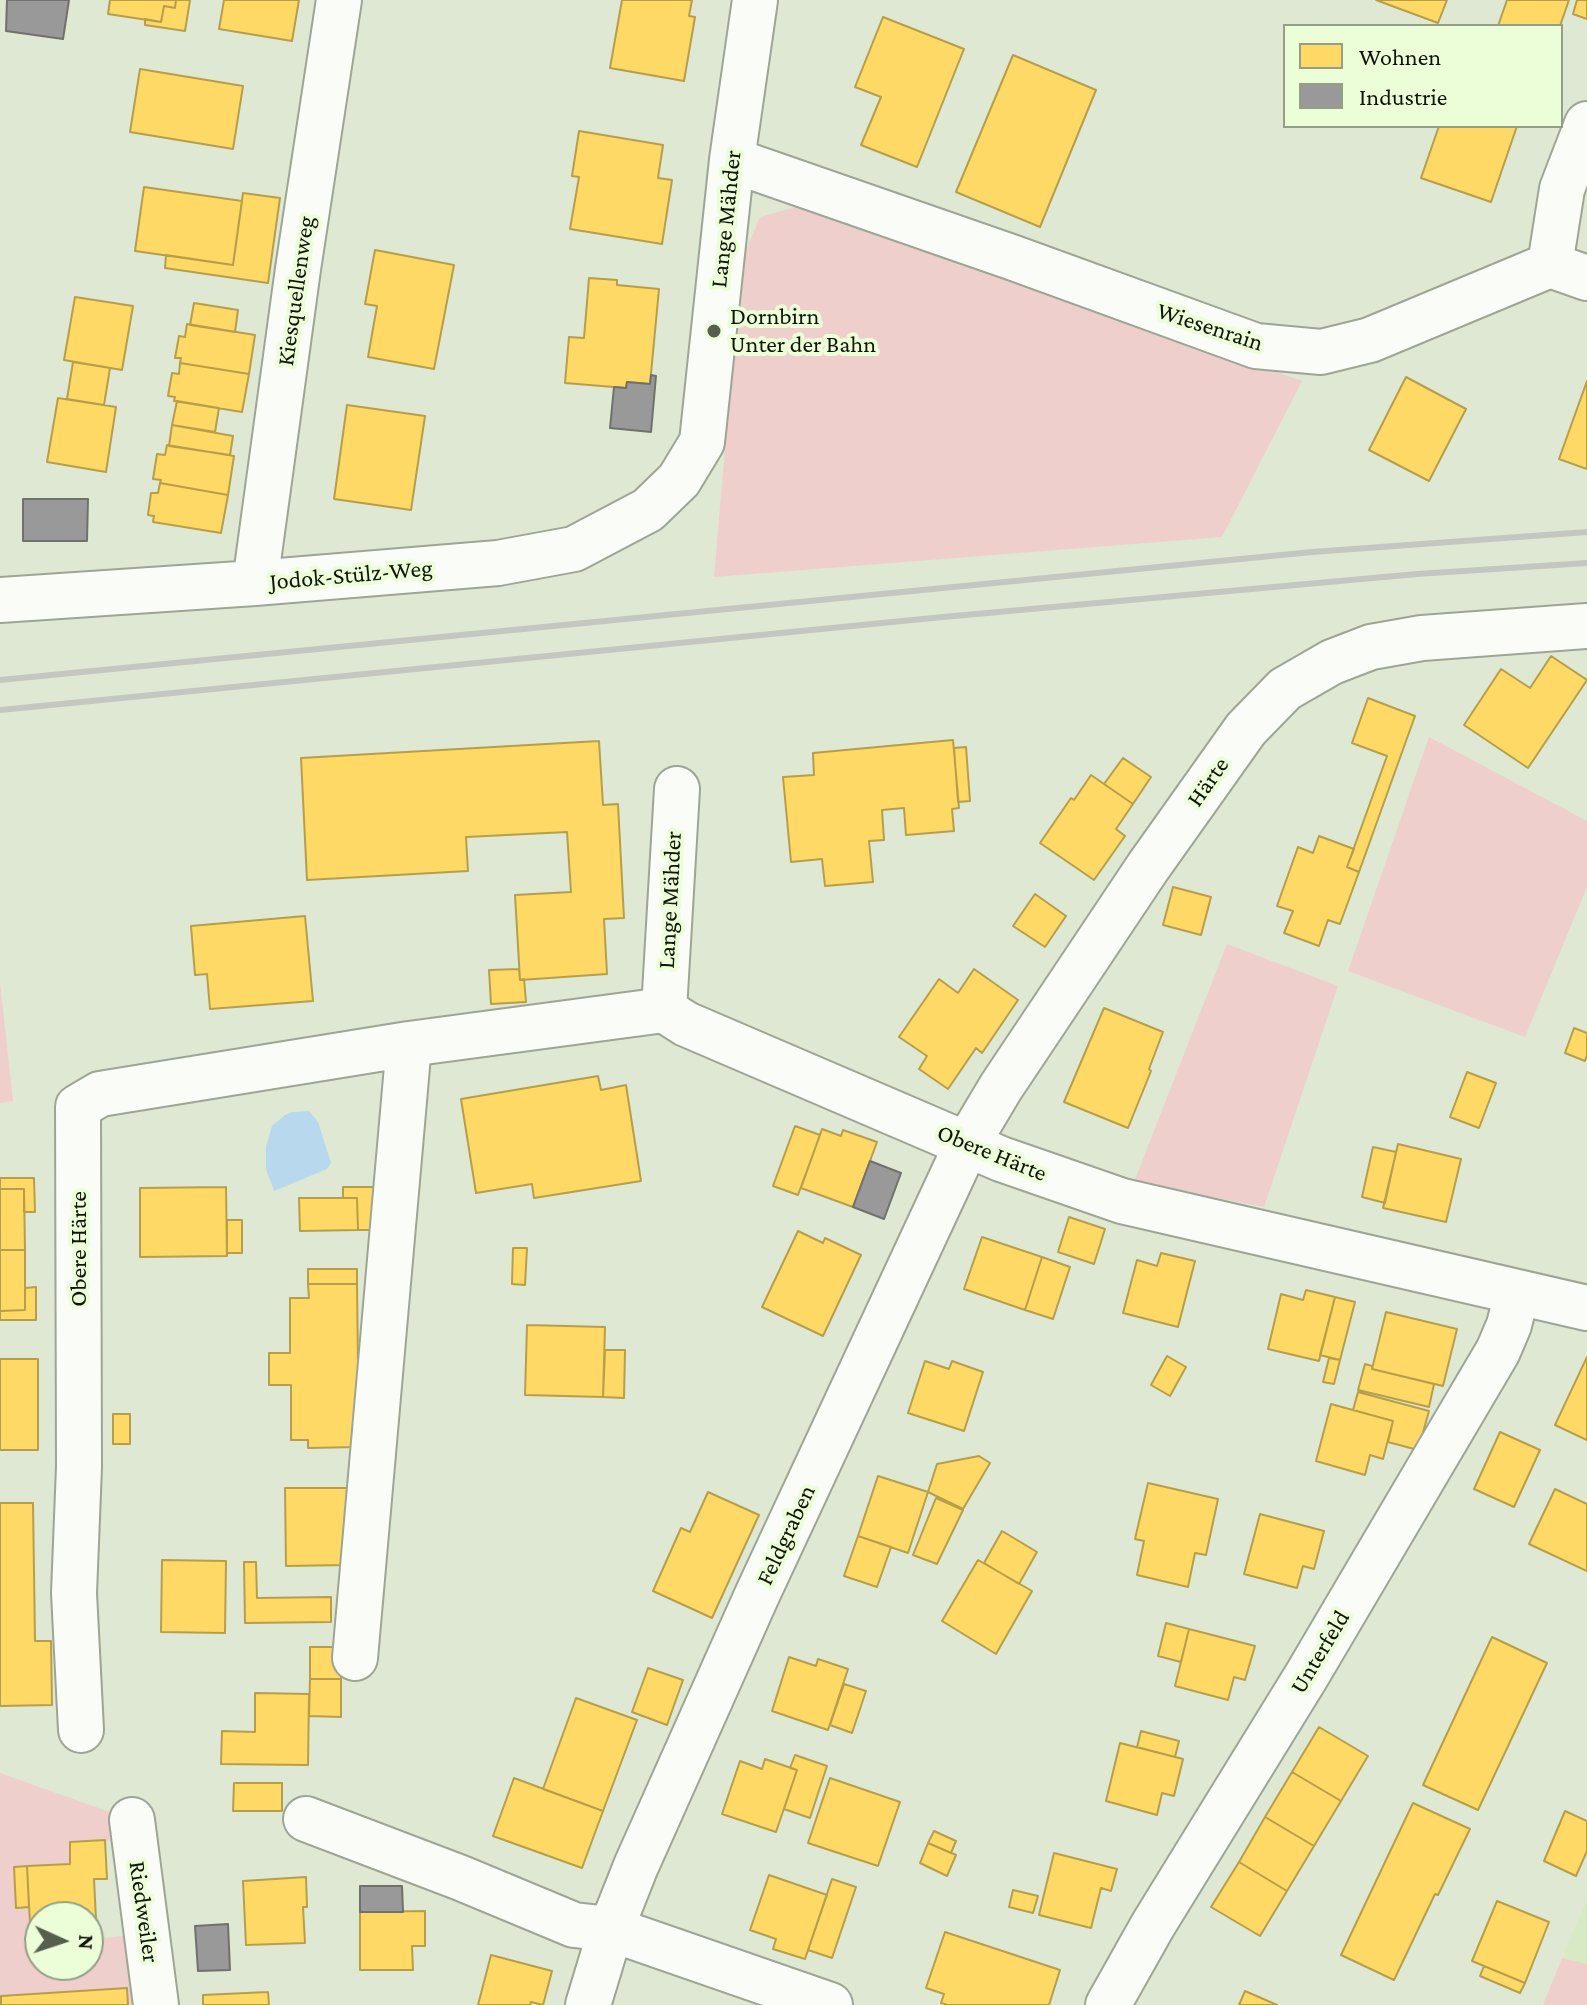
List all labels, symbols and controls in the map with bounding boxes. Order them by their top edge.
legend [1283,24,1563,128]
text: Wohnen [1359,43,1441,70]
text: Industrie [1359,83,1447,110]
street label: Lange Mähder [704,149,748,289]
street label: Kiesquellenweg [271,214,321,368]
street label: Wiesenrain [1153,296,1267,358]
place label: Dornbirn Unter der Bahn [730,303,876,359]
marker: Dornbirn Unter der Bahn [705,322,723,340]
street label: Jodok-Stülz-Weg [268,554,434,596]
street label: Härte [1181,752,1235,812]
street label: Lange Mähder [652,830,688,970]
street label: Obere Härte [933,1118,1051,1188]
street label: Obere Härte [65,1191,93,1307]
street label: Feldgraben [750,1480,822,1590]
street label: Unterfeld [1284,1605,1356,1699]
street label: Riedweiler [123,1859,165,1965]
north arrow [24,1901,104,1981]
text: N [74,1934,99,1950]

